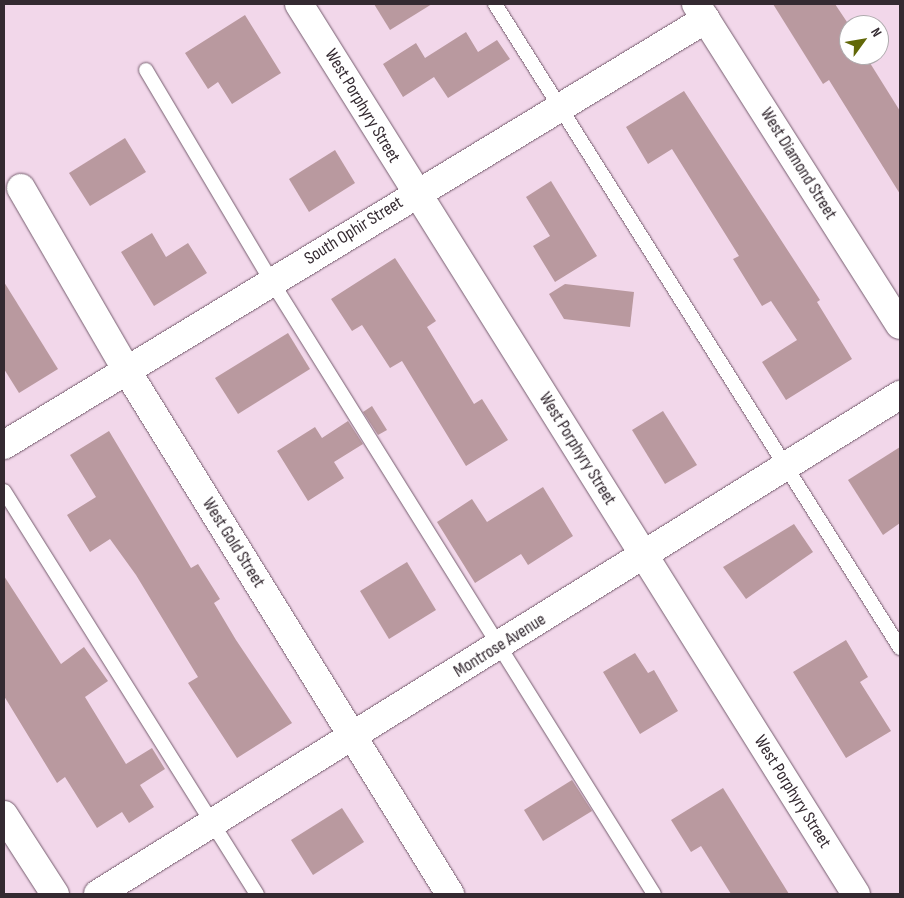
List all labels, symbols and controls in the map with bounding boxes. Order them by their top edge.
north arrow [839,15,889,65]
text: N [867,25,885,40]
street label: West Porphyry Street [320,45,404,167]
street label: West Diamond Street [755,104,841,224]
street label: South Ophir Street [301,192,407,270]
street label: West Porphyry Street [534,389,620,509]
street label: West Gold Street [197,494,269,592]
street label: Montrose Avenue [450,609,550,683]
street label: West Porphyry Street [749,732,835,852]

